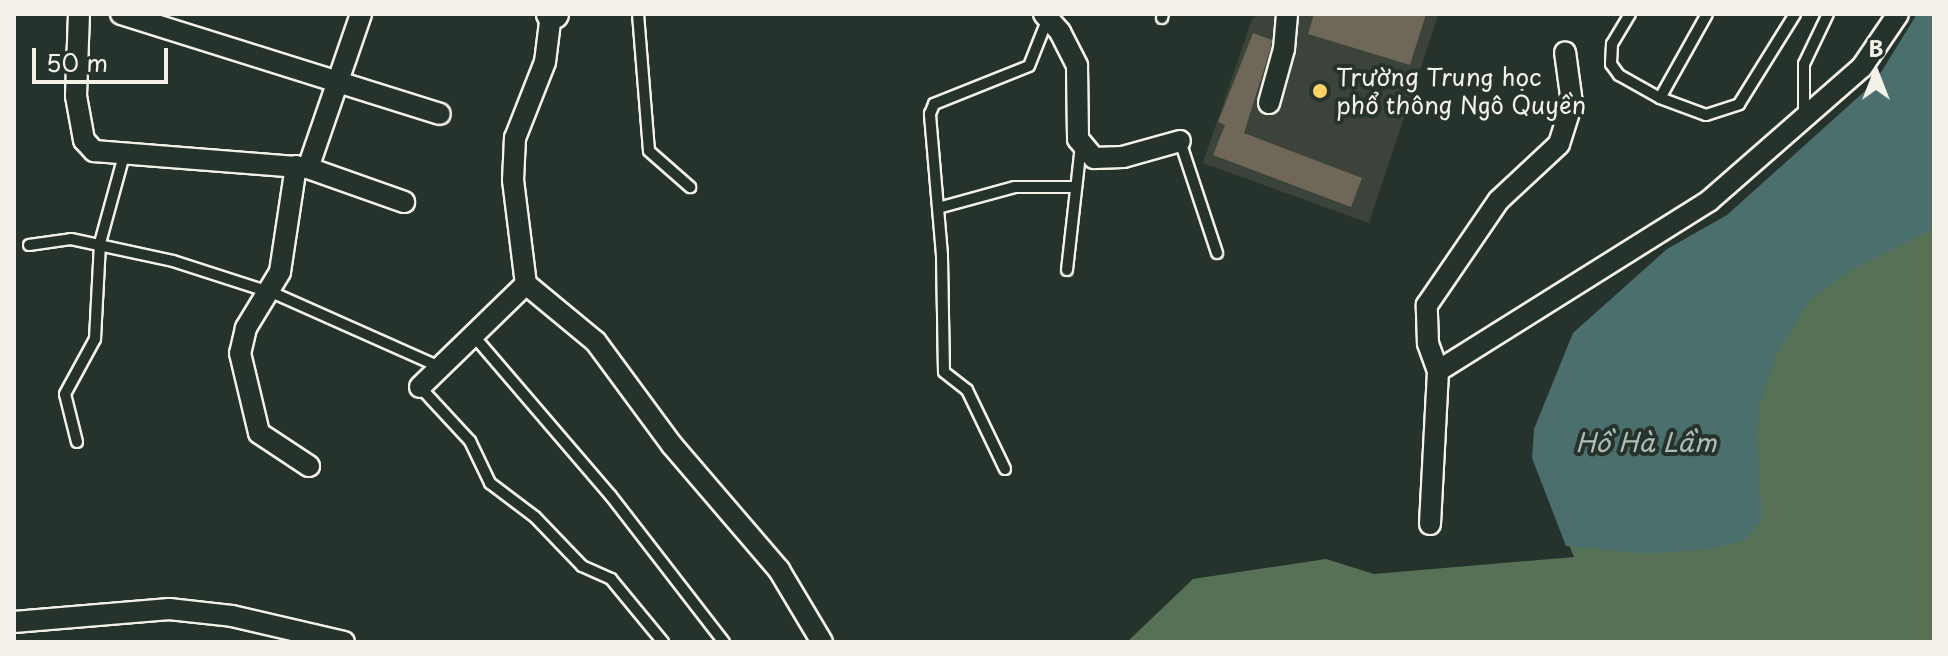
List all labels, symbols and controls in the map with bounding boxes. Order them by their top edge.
text: B [1868,31,1884,64]
scale bar [36,32,172,82]
north arrow [1836,32,1916,112]
text: 50 m [46,44,108,80]
place label: Trường Trung học phổ thông Ngô Quyền [1336,63,1587,119]
marker: Trường Trung học phổ thông Ngô Quyền [1311,82,1329,100]
water label: Hồ Hà Lầm [1576,426,1716,458]

